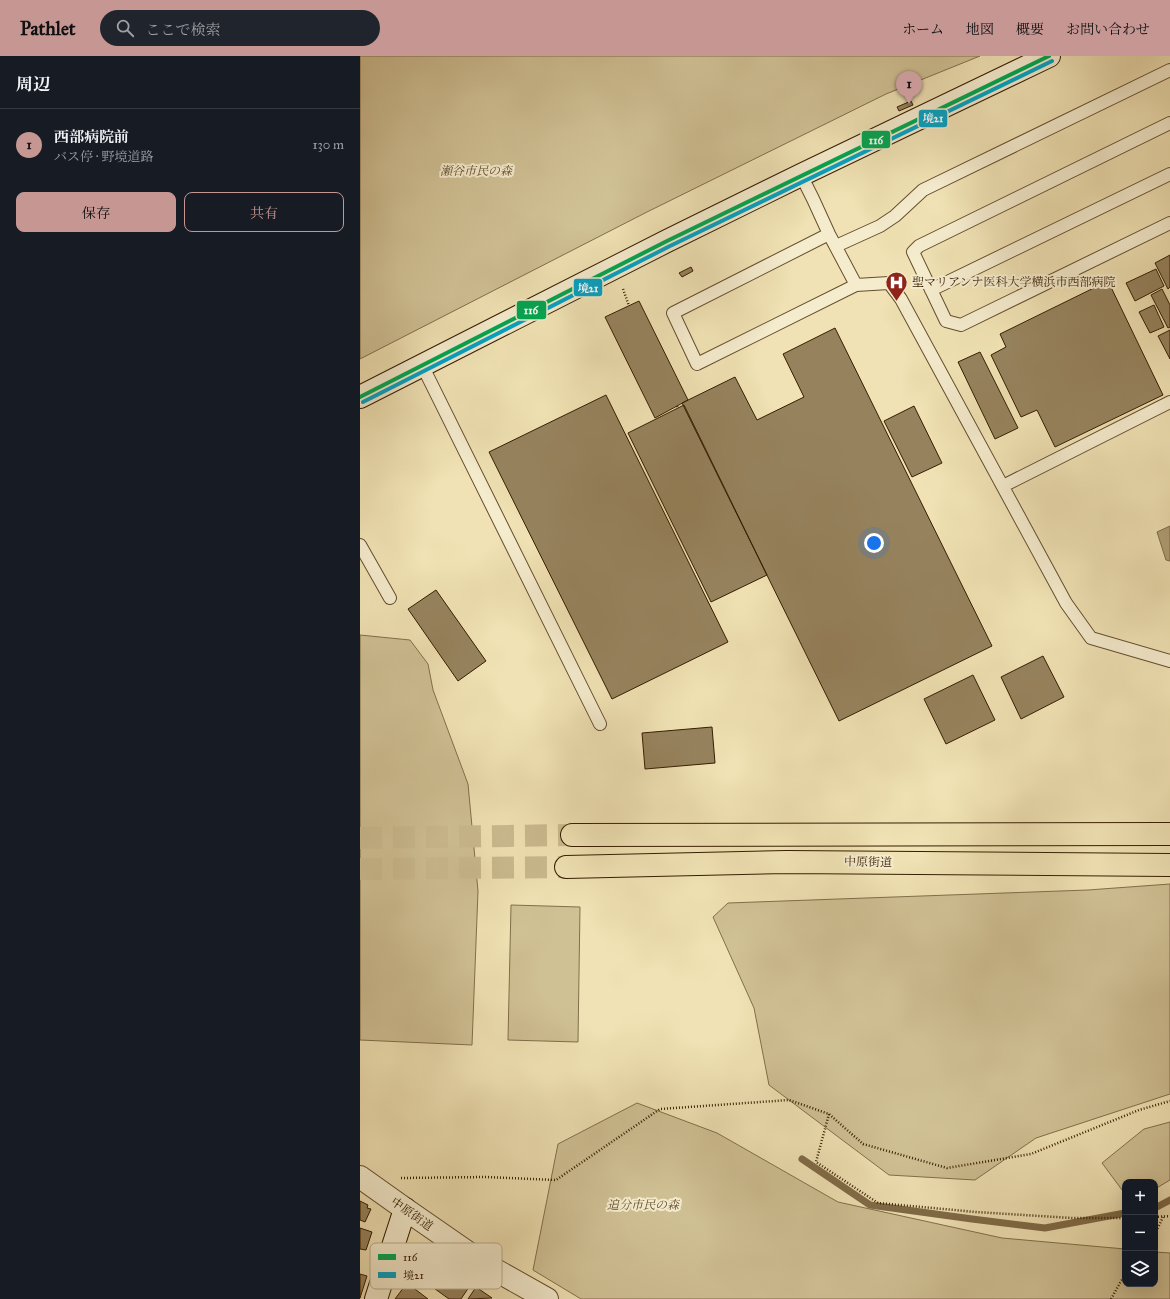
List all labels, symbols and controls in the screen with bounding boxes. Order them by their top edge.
search box [100,10,380,46]
text: Pathlet [20,17,76,40]
icon: search [114,17,136,39]
text: ここで検索 [146,21,221,39]
text: ホーム [902,21,944,38]
text: 地図 [966,21,994,38]
text: 概要 [1016,21,1044,38]
text: お問い合わせ [1066,21,1150,38]
pin: 1 [896,71,922,104]
text: 周辺 [16,74,50,95]
line badge: 境21 [918,109,948,128]
text: 境21 [923,112,944,125]
text: 西部病院前 [54,128,129,146]
line badge: 116 [861,130,891,149]
text: 116 [869,134,885,147]
text: 1 [26,137,32,153]
text: 130 m [312,137,344,153]
text: バス停 · 野境道路 [54,149,153,165]
park label: 瀬谷市民の森 [440,164,514,178]
button: 保存 [16,192,176,232]
button: 共有 [184,192,344,232]
hospital icon: 聖マリアンナ医科大学横浜市西部病院 [884,269,910,302]
place label: 聖マリアンナ医科大学横浜市西部病院 [912,275,1116,289]
line badge: 境21 [573,278,603,297]
text: 境21 [578,282,599,295]
line badge: 116 [516,300,547,320]
text: 116 [524,304,540,317]
your location [864,533,884,553]
street label: 中原街道 [844,855,892,869]
map controls [1122,1179,1158,1287]
button: + [1122,1179,1158,1215]
street label: 中原街道 [388,1194,436,1234]
park label: 追分市民の森 [607,1198,681,1212]
button: − [1122,1215,1158,1251]
legend [370,1243,502,1289]
text: 116 [403,1251,418,1264]
button: layers [1122,1251,1158,1287]
text: 境21 [403,1269,424,1282]

